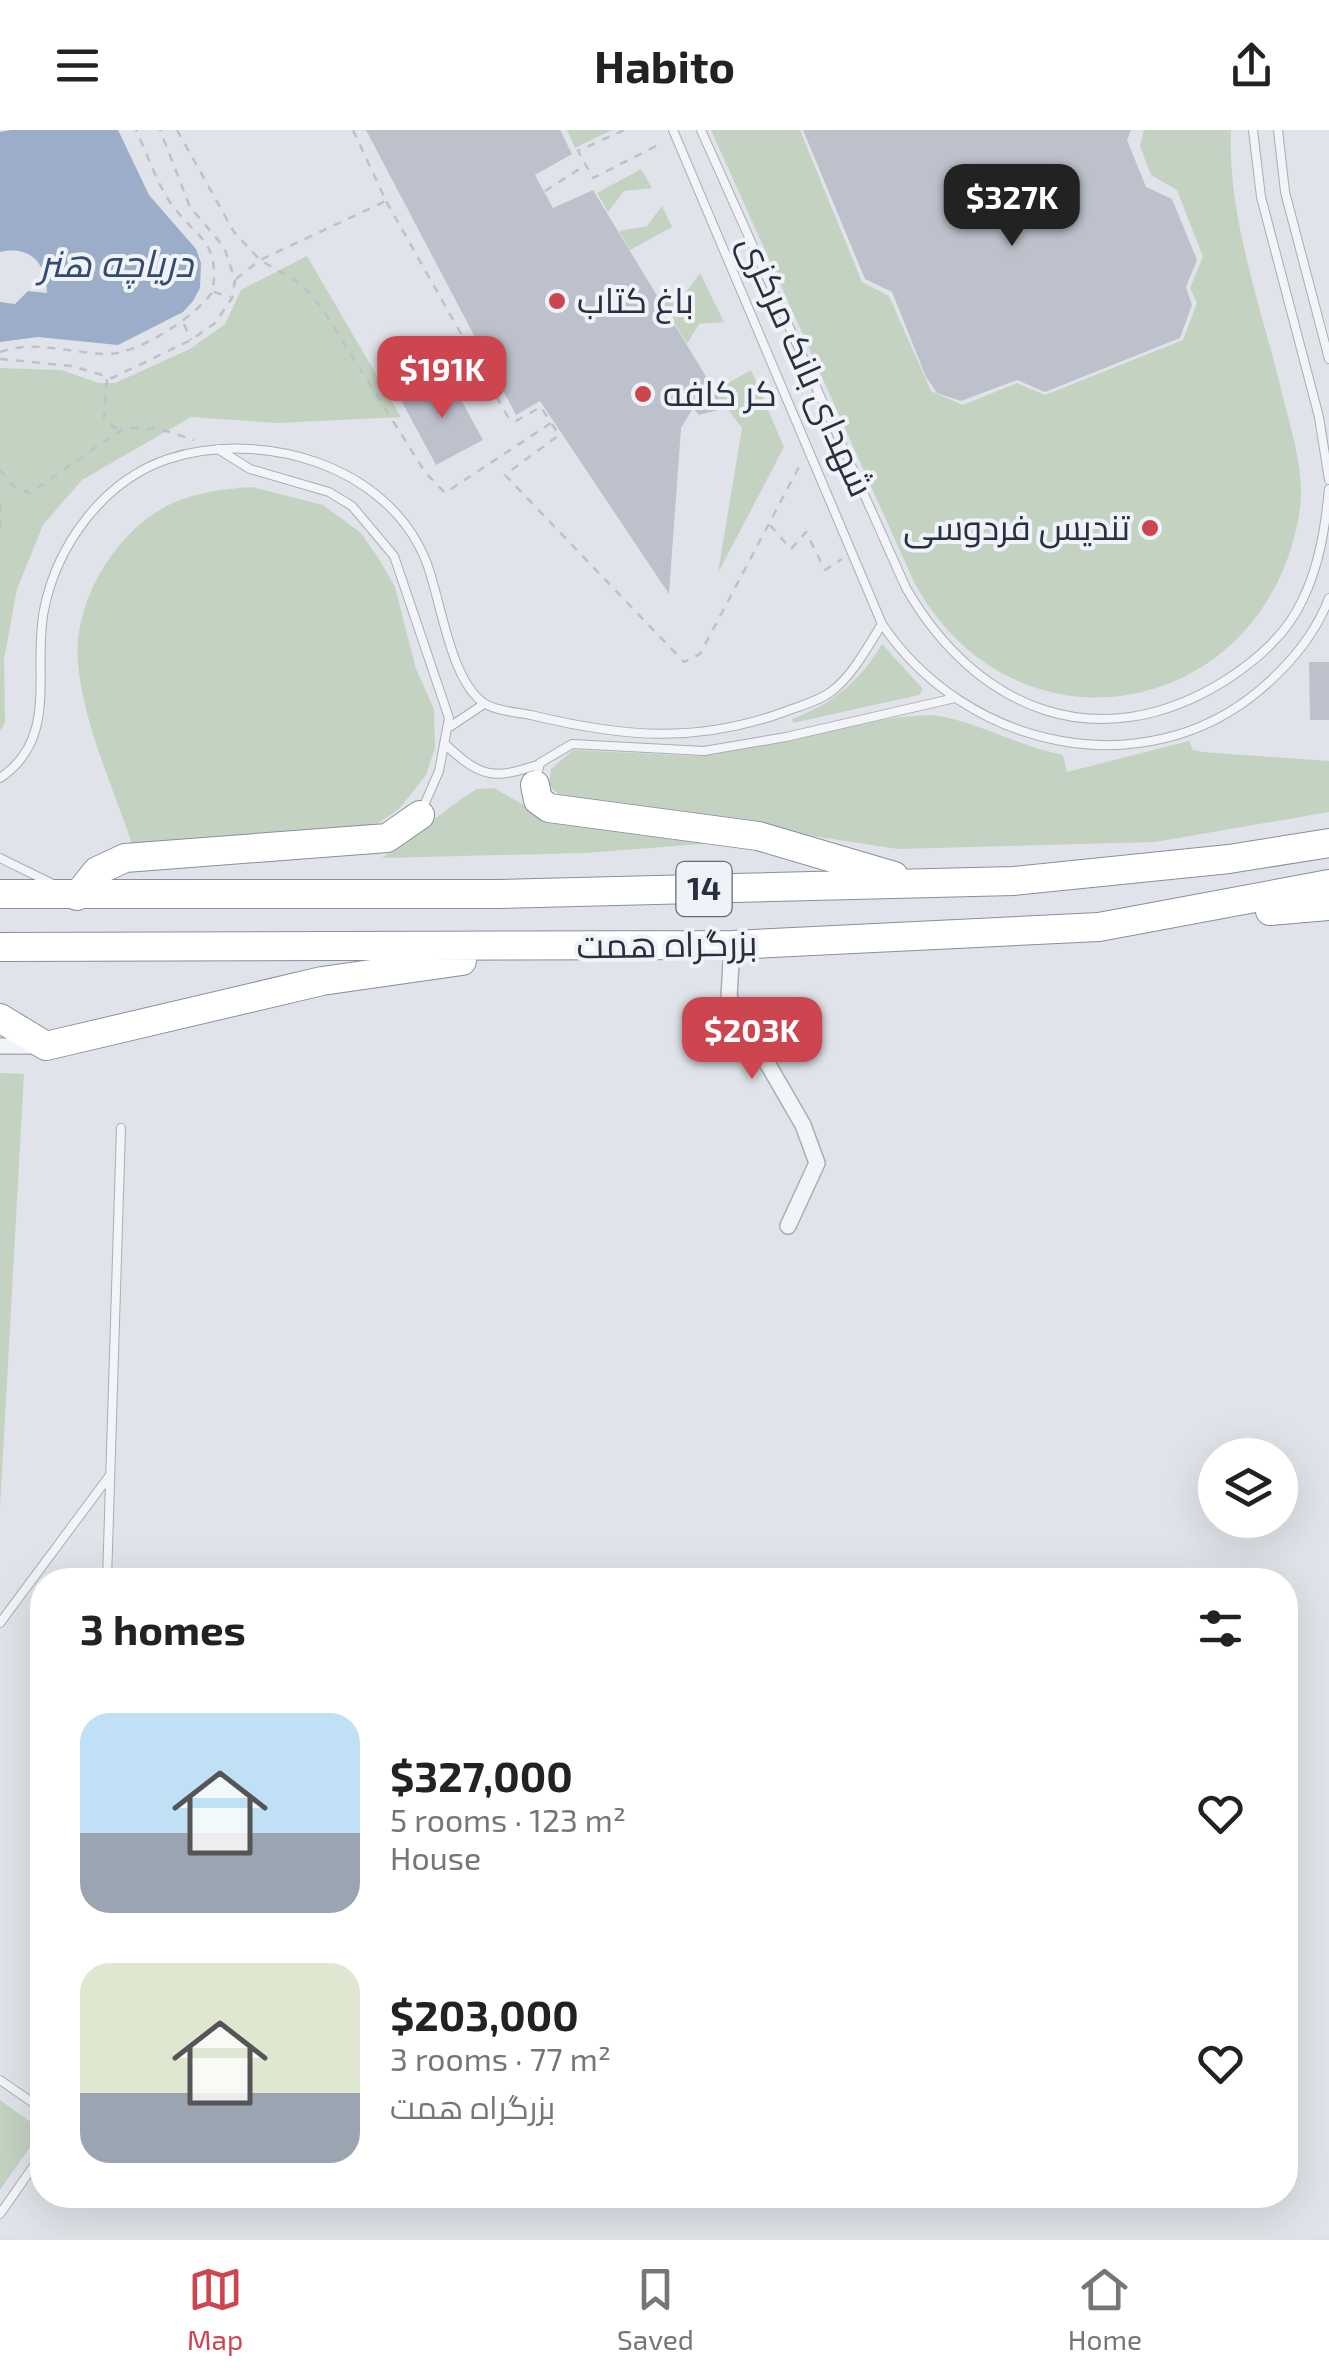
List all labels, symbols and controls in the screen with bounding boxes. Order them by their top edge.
icon: menu [50,38,105,93]
text: Habito [594,38,735,92]
icon: share [1224,38,1279,93]
pin: $327K [942,164,1082,249]
text: $327K [966,177,1058,215]
street label: شهدای بانک مرکزی [730,228,884,503]
water label: دریاچه هنر [35,239,195,289]
place label: باغ کتاب [577,278,694,324]
marker: باغ کتاب [546,290,568,312]
pin: $191K [372,336,512,421]
text: $191K [399,349,485,387]
place label: کر کافه [663,371,777,414]
marker: کر کافه [632,383,654,405]
place label: تندیس فردوسی [903,505,1130,549]
marker: تندیس فردوسی [1139,517,1161,539]
road number: 14 [676,862,732,916]
street label: بزرگراه همت [576,920,758,967]
pin: $203K [682,997,822,1082]
text: $203K [704,1010,800,1048]
map controls [1198,1438,1298,1538]
button: layers [1198,1438,1298,1538]
icon: filters [1193,1601,1248,1656]
text: 3 homes [80,1603,246,1653]
text: $327,000 [390,1750,573,1800]
icon: home [160,1753,280,1873]
icon: heart [1193,1786,1248,1841]
text: 5 rooms · 123 m² [390,1800,626,1838]
text: House [390,1838,481,1876]
text: $203,000 [390,1989,579,2039]
icon: home [160,2003,280,2123]
icon: heart [1193,2036,1248,2091]
text: 3 rooms · 77 m² [390,2039,611,2077]
text: بزرگراه همت [390,2087,555,2125]
tab: Map [187,2262,243,2356]
tab: Saved [617,2262,694,2356]
tab: Home [1068,2262,1142,2356]

